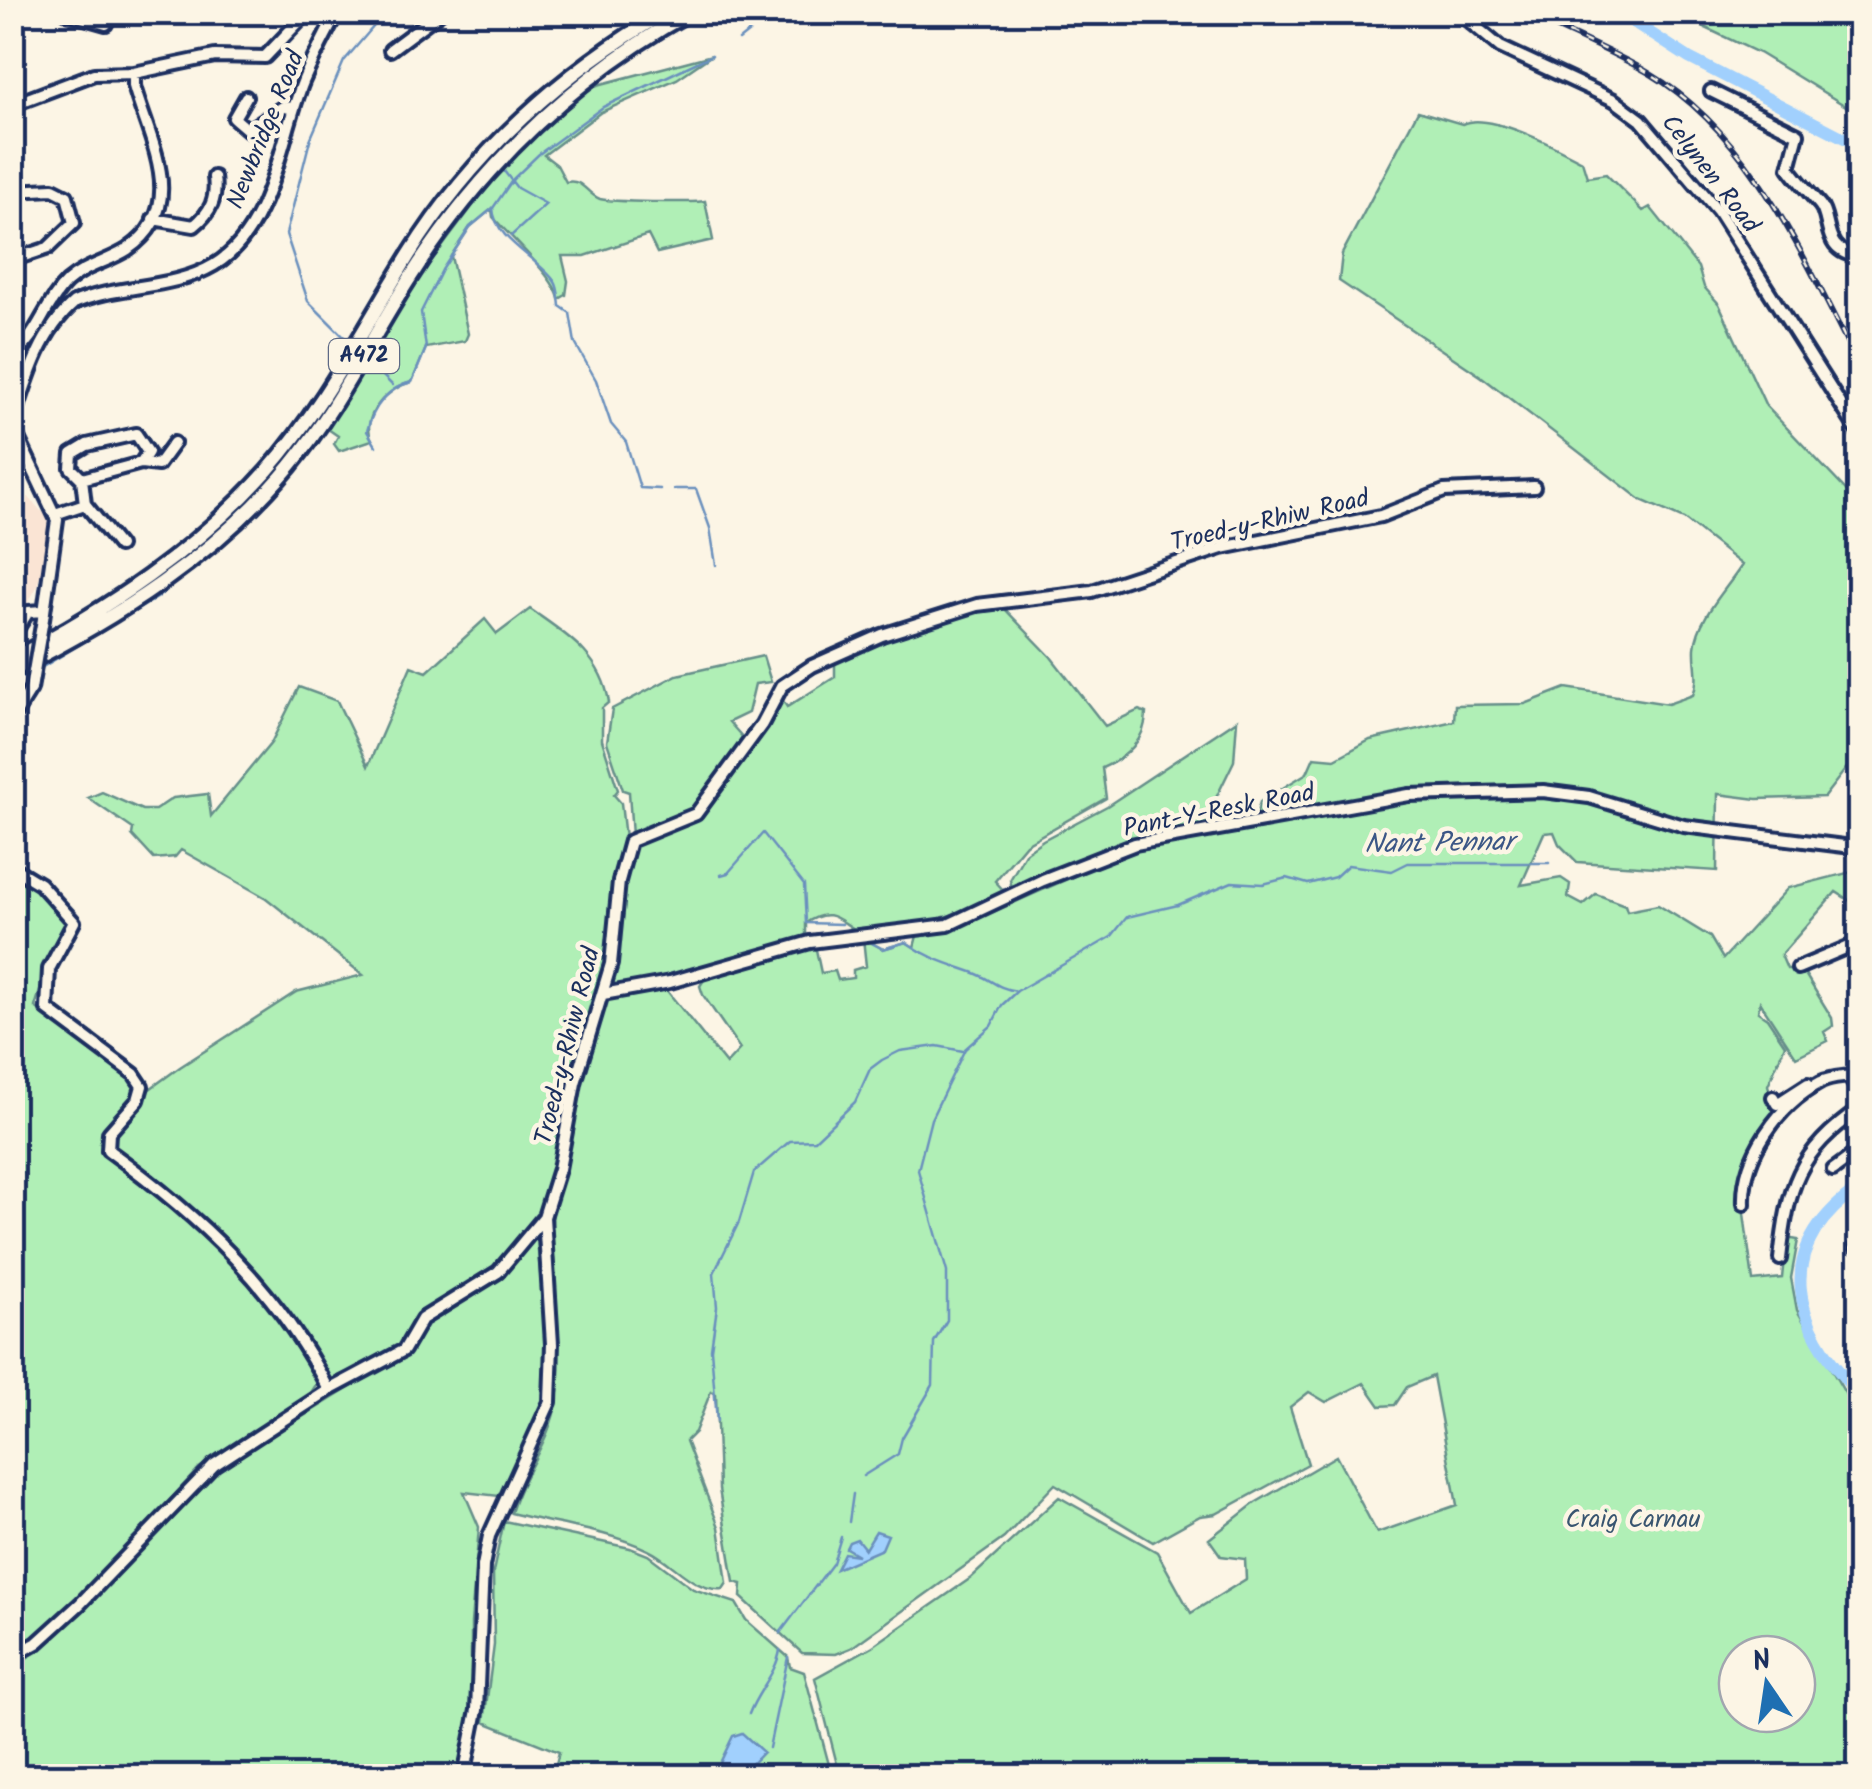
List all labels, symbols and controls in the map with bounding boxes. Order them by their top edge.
street label: Newbridge Road [216,43,317,215]
street label: Celynen Road [1650,106,1770,244]
road number: A472 [329,339,399,373]
street label: Troed-y-Rhiw Road [1167,478,1375,563]
street label: Pant-Y-Resk Road [1120,773,1320,849]
water label: Nant Pennar [1364,820,1520,868]
street label: Troed-y-Rhiw Road [524,942,612,1149]
park label: Craig Carnau [1566,1500,1700,1540]
north arrow [1717,1634,1817,1734]
text: N [1748,1638,1776,1686]

